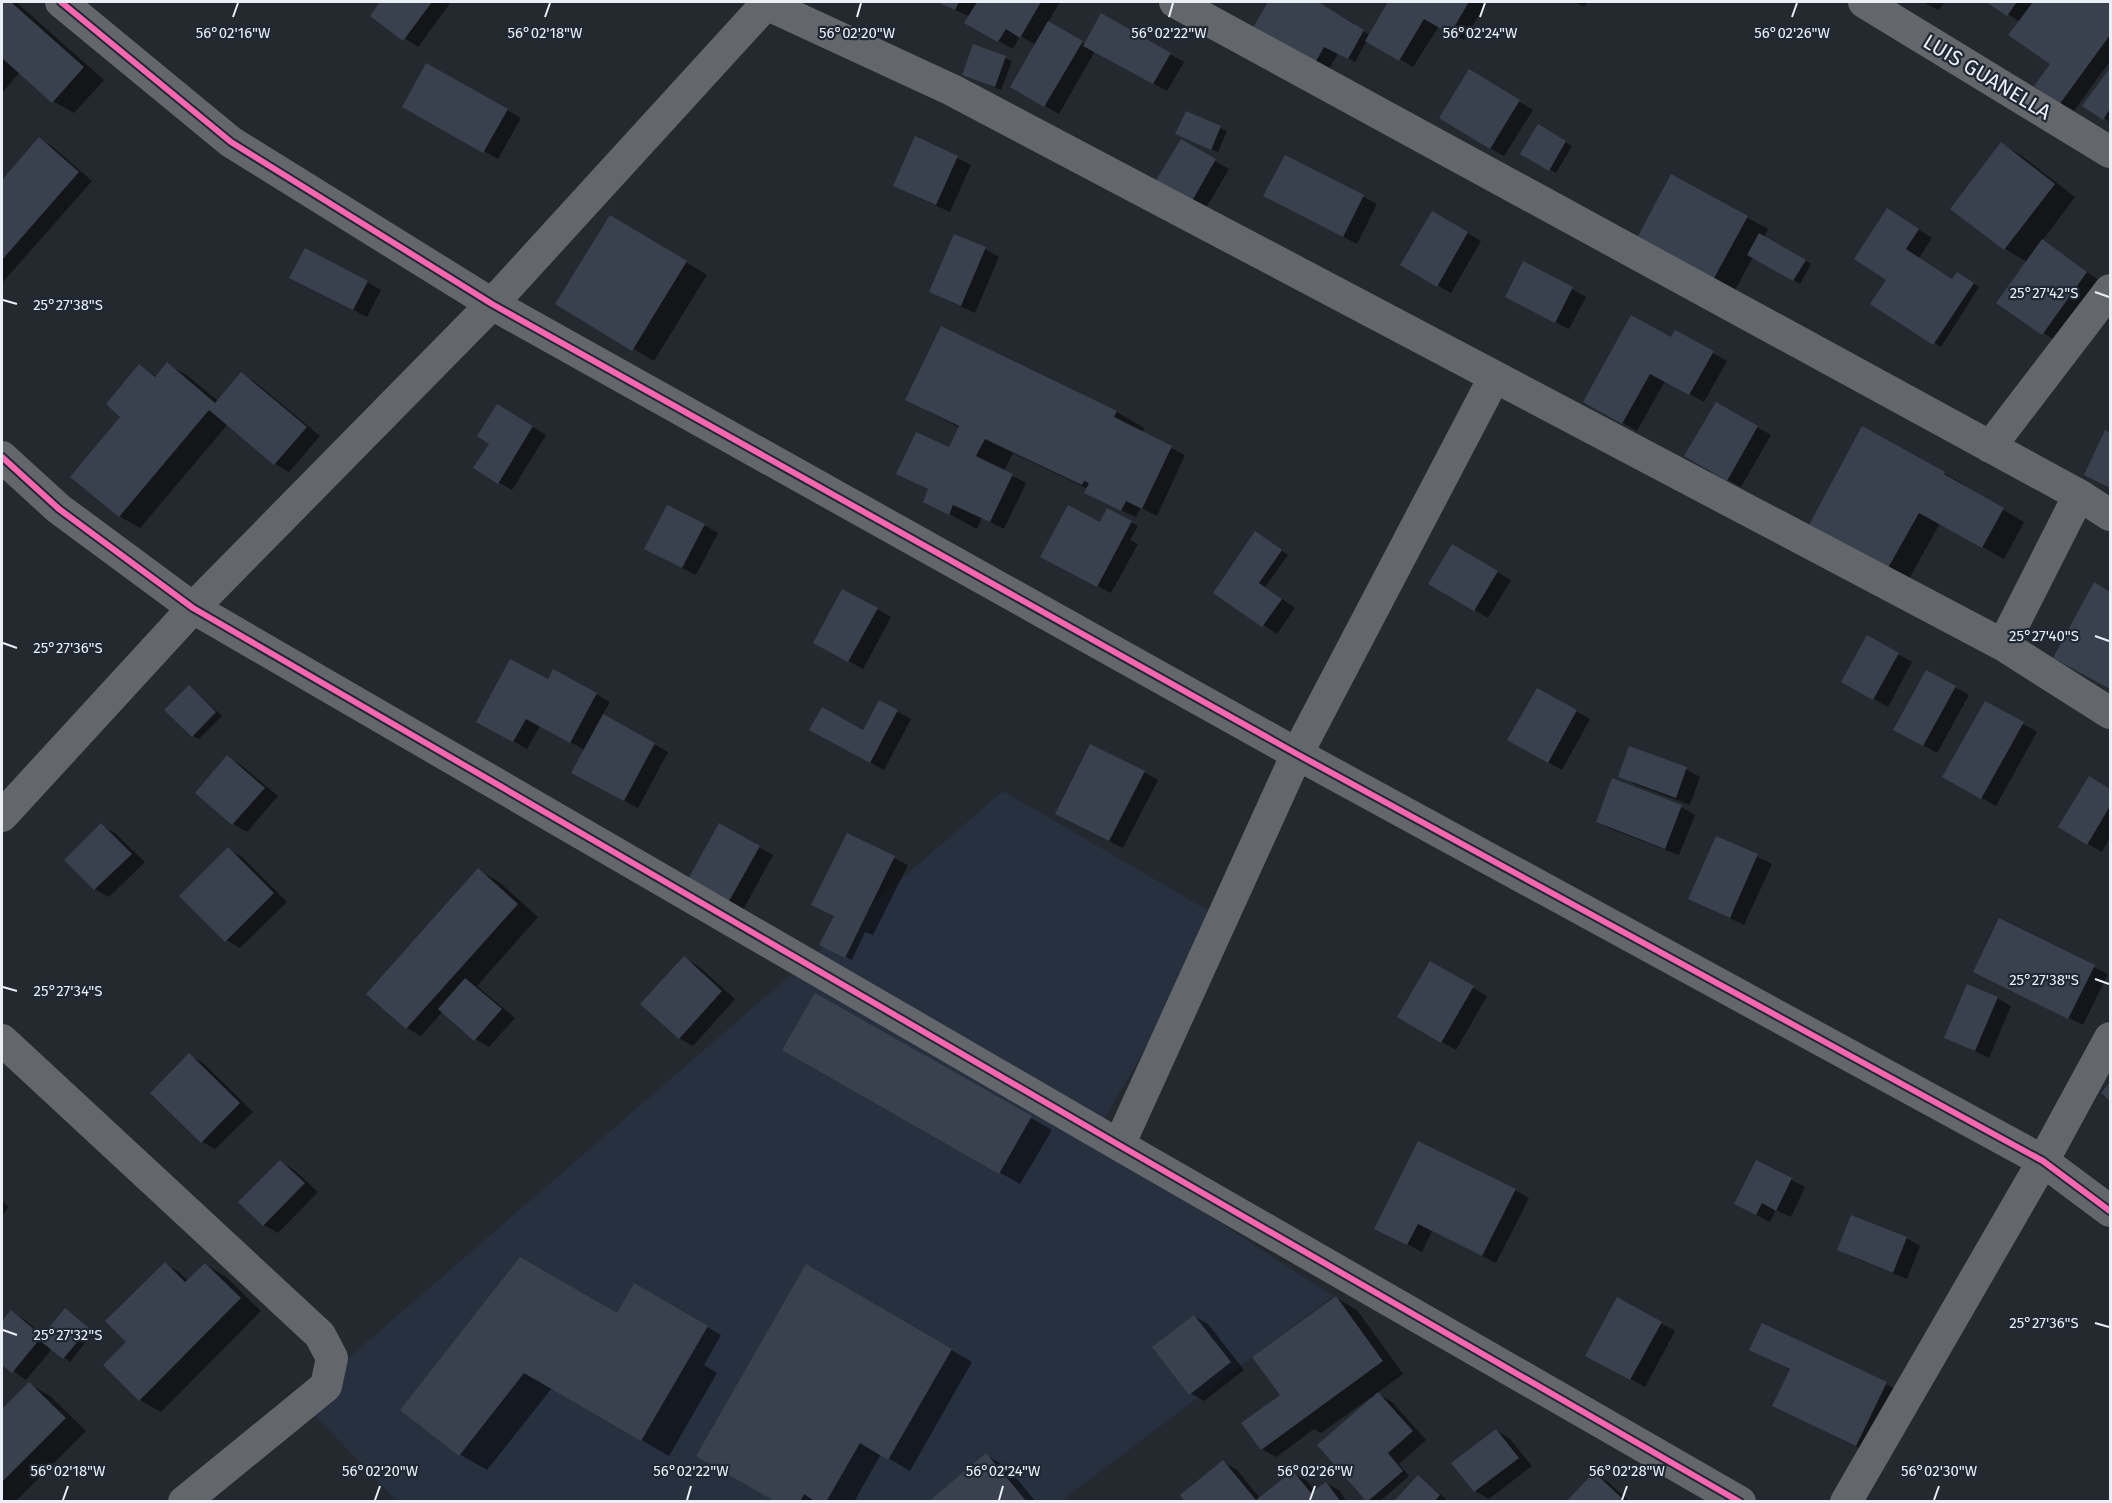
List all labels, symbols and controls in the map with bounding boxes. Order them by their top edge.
text: 56°02'16"W [196,24,271,42]
text: 56°02'18"W [507,24,583,42]
text: 56°02'20"W [819,24,896,42]
text: 56°02'22"W [1131,24,1207,42]
text: 56°02'24"W [1443,24,1518,42]
text: 56°02'26"W [1754,24,1830,42]
street label: LUIS GUANELLA [1918,29,2056,125]
text: 25°27'42"S [2010,284,2078,302]
text: 25°27'38"S [33,296,103,314]
text: 25°27'40"S [2009,627,2079,645]
text: 25°27'36"S [33,639,103,657]
text: 25°27'38"S [2009,971,2079,989]
text: 25°27'34"S [34,982,102,1000]
text: 25°27'36"S [2009,1314,2079,1332]
text: 25°27'32"S [34,1326,102,1344]
text: 56°02'18"W [30,1462,106,1480]
text: 56°02'20"W [342,1462,419,1480]
text: 56°02'22"W [653,1462,729,1480]
text: 56°02'24"W [966,1462,1041,1480]
text: 56°02'26"W [1277,1462,1353,1480]
text: 56°02'28"W [1589,1462,1666,1480]
text: 56°02'30"W [1901,1462,1978,1480]

